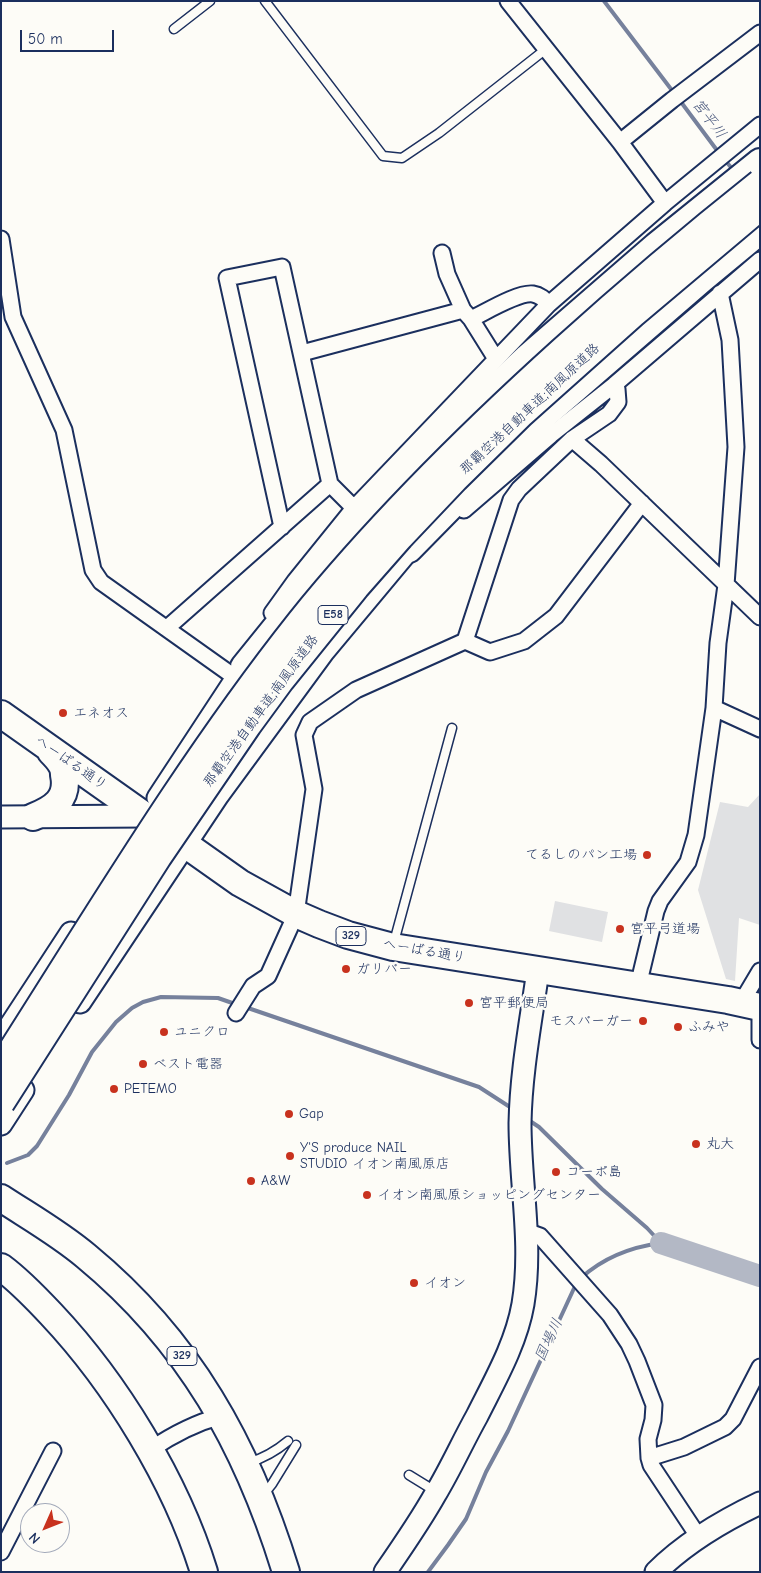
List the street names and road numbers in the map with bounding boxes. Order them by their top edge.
street label: 那覇空港自動車道;南風原道路 [457,340,603,478]
road number: E58 [318,606,348,624]
street label: 那覇空港自動車道;南風原道路 [200,631,322,791]
street label: へーばる通り [32,732,110,794]
road number: 329 [336,926,366,946]
street label: へーばる通り [381,935,467,967]
road number: 329 [167,1346,197,1365]

